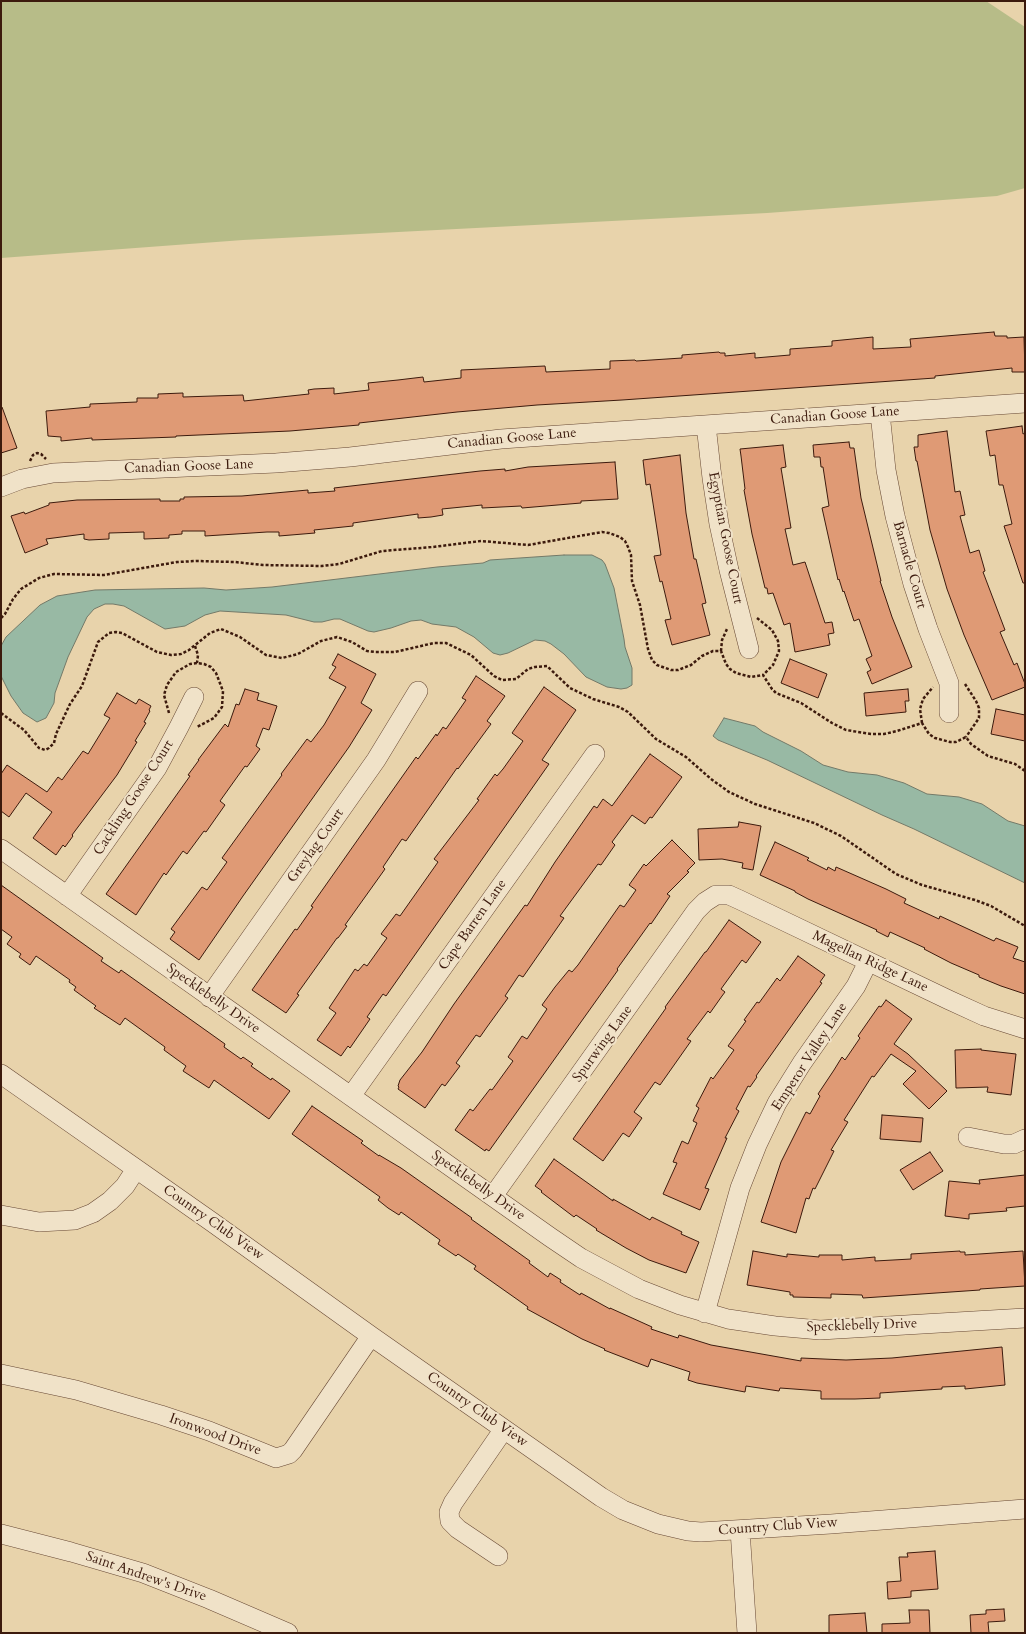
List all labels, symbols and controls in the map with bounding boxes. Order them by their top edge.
street label: Canadian Goose Lane [770,403,900,429]
street label: Canadian Goose Lane [447,425,577,453]
street label: Canadian Goose Lane [124,456,254,478]
street label: Egyptian Goose Court [704,471,746,605]
street label: Barnacle Court [888,519,930,611]
street label: Cackling Goose Court [90,737,178,859]
street label: Greylag Court [284,806,348,886]
street label: Cape Barren Lane [435,876,511,974]
street label: Magellan Ridge Lane [809,928,931,996]
street label: Specklebelly Drive [163,960,263,1038]
street label: Emperor Valley Lane [769,1000,851,1114]
street label: Spurwing Lane [570,1002,636,1086]
street label: Specklebelly Drive [428,1147,528,1225]
street label: Country Club View [159,1182,267,1264]
street label: Specklebelly Drive [806,1316,918,1336]
street label: Country Club View [423,1369,531,1451]
street label: Ironwood Drive [167,1411,263,1459]
street label: Country Club View [718,1514,838,1540]
street label: Saint Andrew's Drive [83,1548,209,1606]

